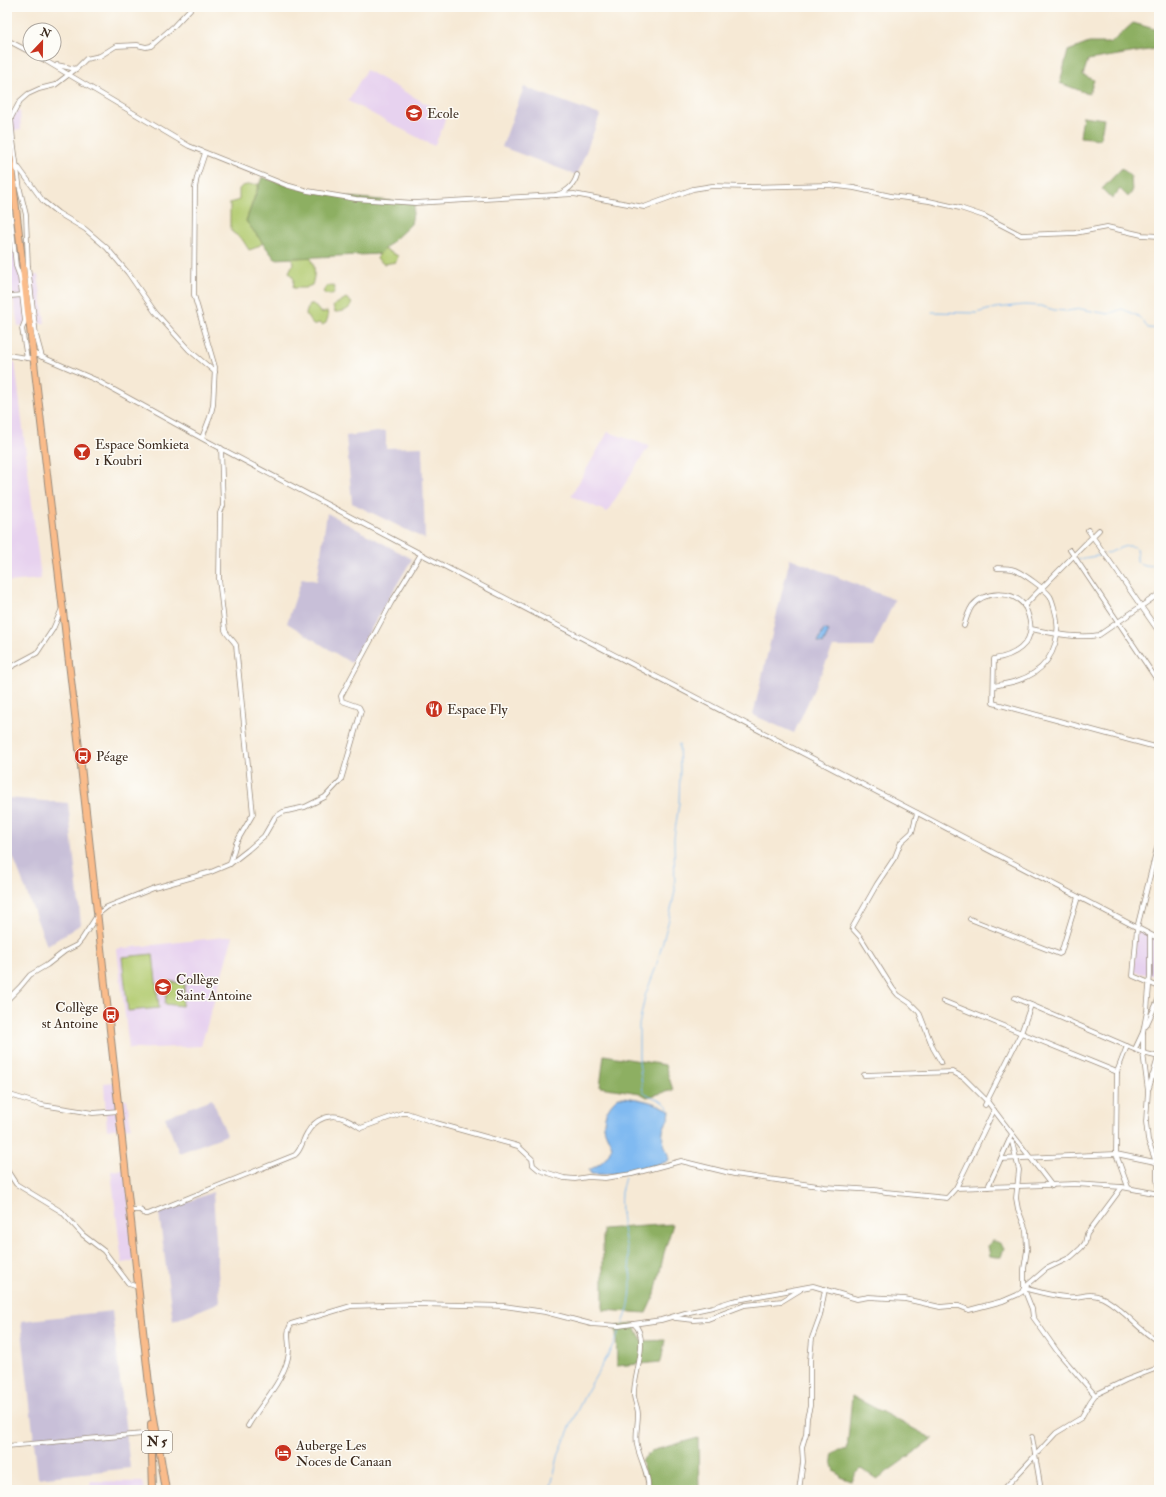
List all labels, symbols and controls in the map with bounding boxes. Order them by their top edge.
north arrow [22,22,62,62]
text: N [38,25,54,41]
school or university icon: Ecole [404,103,424,123]
place label: Ecole [427,105,459,122]
place label: Espace Somkieta 1 Koubri [95,436,189,469]
bar icon: Espace Somkieta 1 Koubri [72,442,92,462]
restaurant icon: Espace Fly [424,699,444,719]
place label: Espace Fly [447,701,508,719]
bus stop icon: Péage [73,746,93,766]
place label: Péage [96,748,128,765]
place label: Collège Saint Antoine [176,971,252,1004]
school or university icon: Collège Saint Antoine [153,977,173,997]
place label: Collège st Antoine [42,999,98,1032]
bus stop icon: Collège st Antoine [101,1005,121,1025]
road number: N 5 [142,1431,172,1453]
place label: Auberge Les Noces de Canaan [295,1437,392,1470]
hotel icon: Auberge Les Noces de Canaan [273,1443,293,1463]

